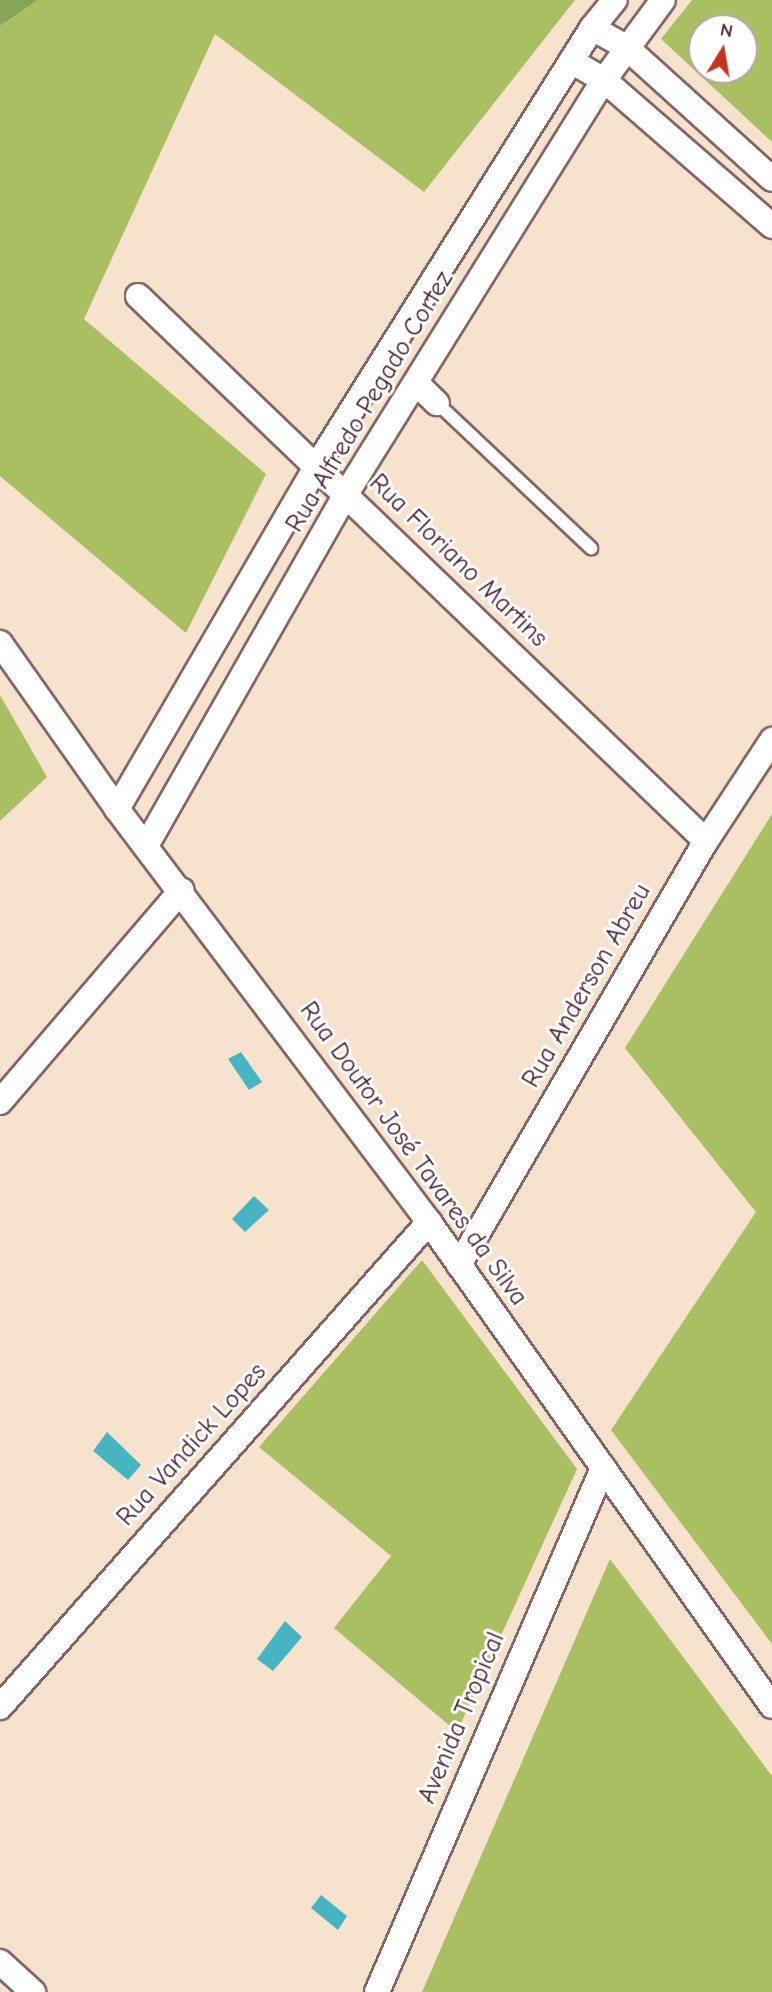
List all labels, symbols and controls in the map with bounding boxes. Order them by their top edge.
north arrow [688,14,758,84]
text: N [718,18,735,42]
street label: Rua Alfredo Pegado Cortez [280,266,460,538]
street label: Rua Floriano Martins [362,468,554,654]
street label: Rua Anderson Abreu [516,879,658,1093]
street label: Rua Doutor José Tavares da Silva [292,996,534,1312]
street label: Rua Vandick Lopes [111,1357,273,1533]
street label: Avenida Tropical [412,1628,512,1808]

